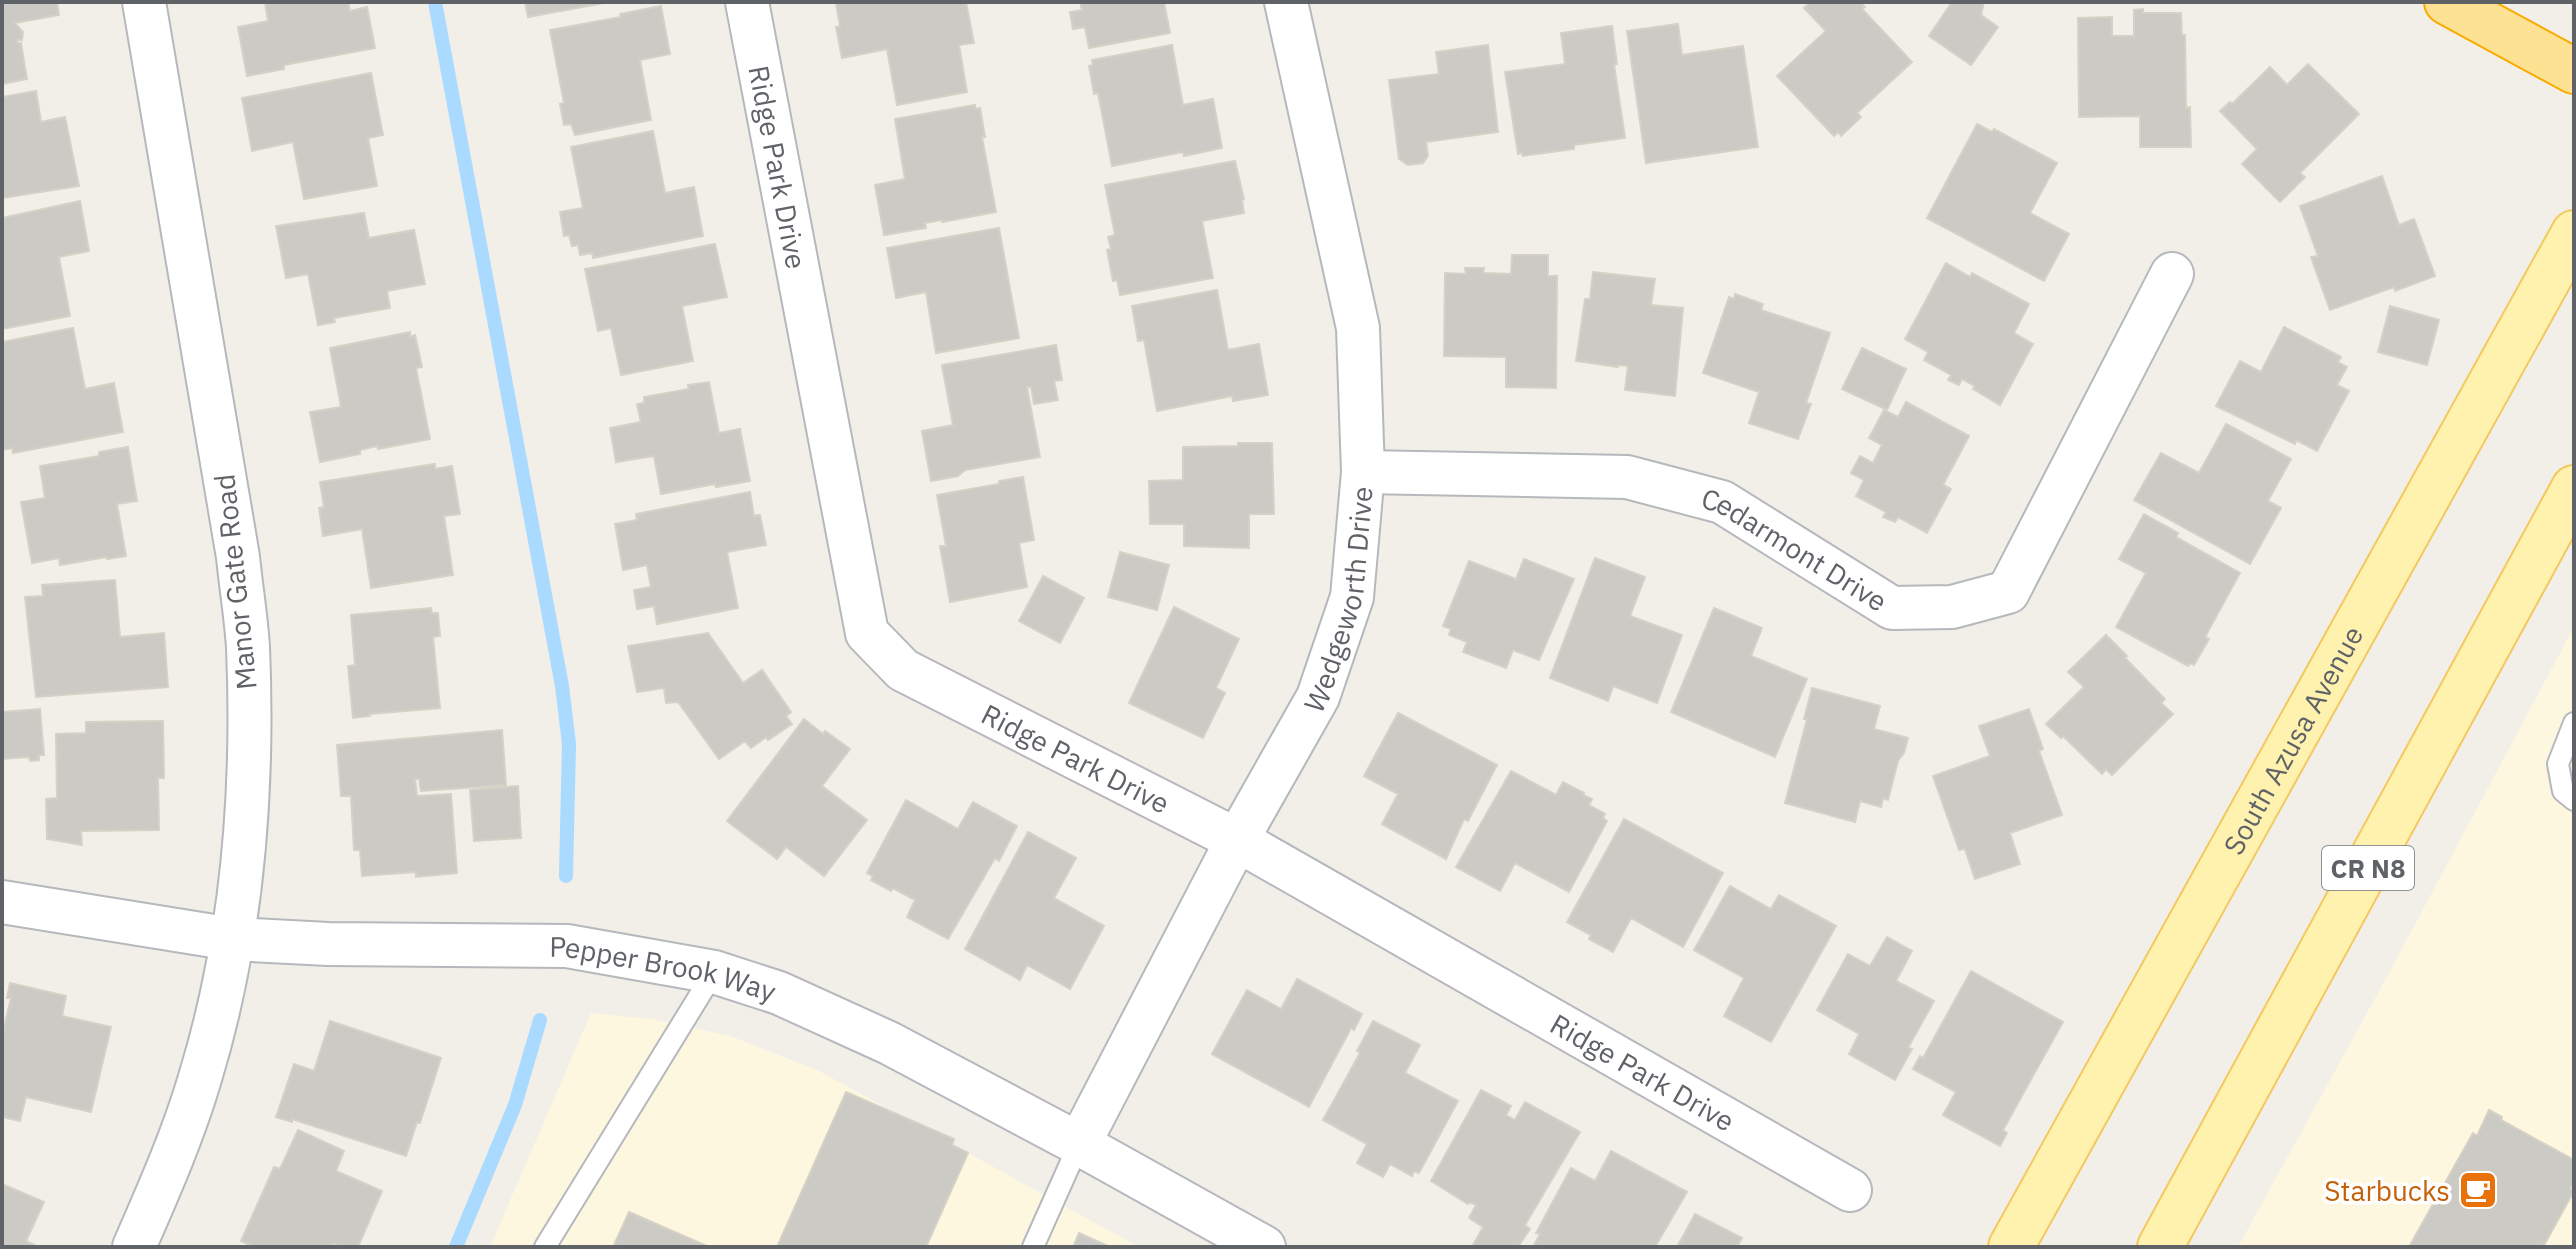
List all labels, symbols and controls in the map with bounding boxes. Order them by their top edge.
street label: Ridge Park Drive [741,62,816,272]
street label: Manor Gate Road [205,472,265,692]
street label: Cedarmont Drive [1698,479,1894,619]
street label: Wedgeworth Drive [1295,485,1380,719]
street label: South Azusa Avenue [2214,619,2371,861]
street label: Ridge Park Drive [976,695,1176,821]
road number: CR N8 [2322,846,2414,890]
street label: Pepper Brook Way [549,927,781,1009]
street label: Ridge Park Drive [1544,1005,1741,1139]
cafe icon: Starbucks [2457,1169,2499,1211]
place label: Starbucks [2324,1172,2450,1209]

